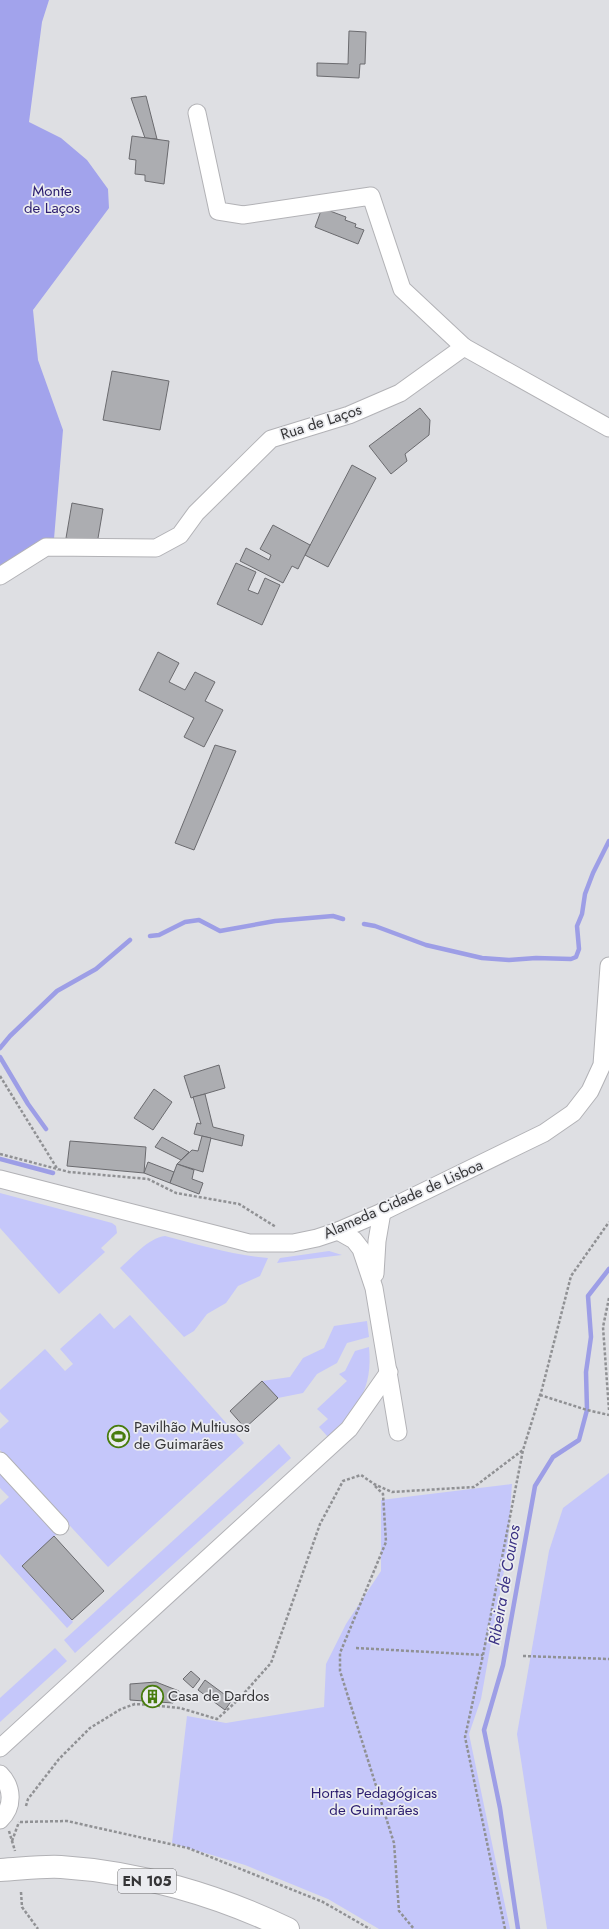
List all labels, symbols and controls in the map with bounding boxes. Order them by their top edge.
park label: Monte de Laços [24,180,80,219]
street label: Rua de Laços [278,399,364,445]
street label: Alameda Cidade de Lisboa [320,1154,486,1244]
place label: Pavilhão Multiusos de Guimarães [134,1416,250,1455]
sports icon: Pavilhão Multiusos de Guimarães [106,1423,132,1449]
water label: Ribeira de Couros [482,1523,526,1647]
building icon: Casa de Dardos [140,1683,166,1709]
place label: Casa de Dardos [168,1685,269,1707]
park label: Hortas Pedagógicas de Guimarães [311,1782,437,1821]
road number: EN 105 [118,1869,176,1893]

